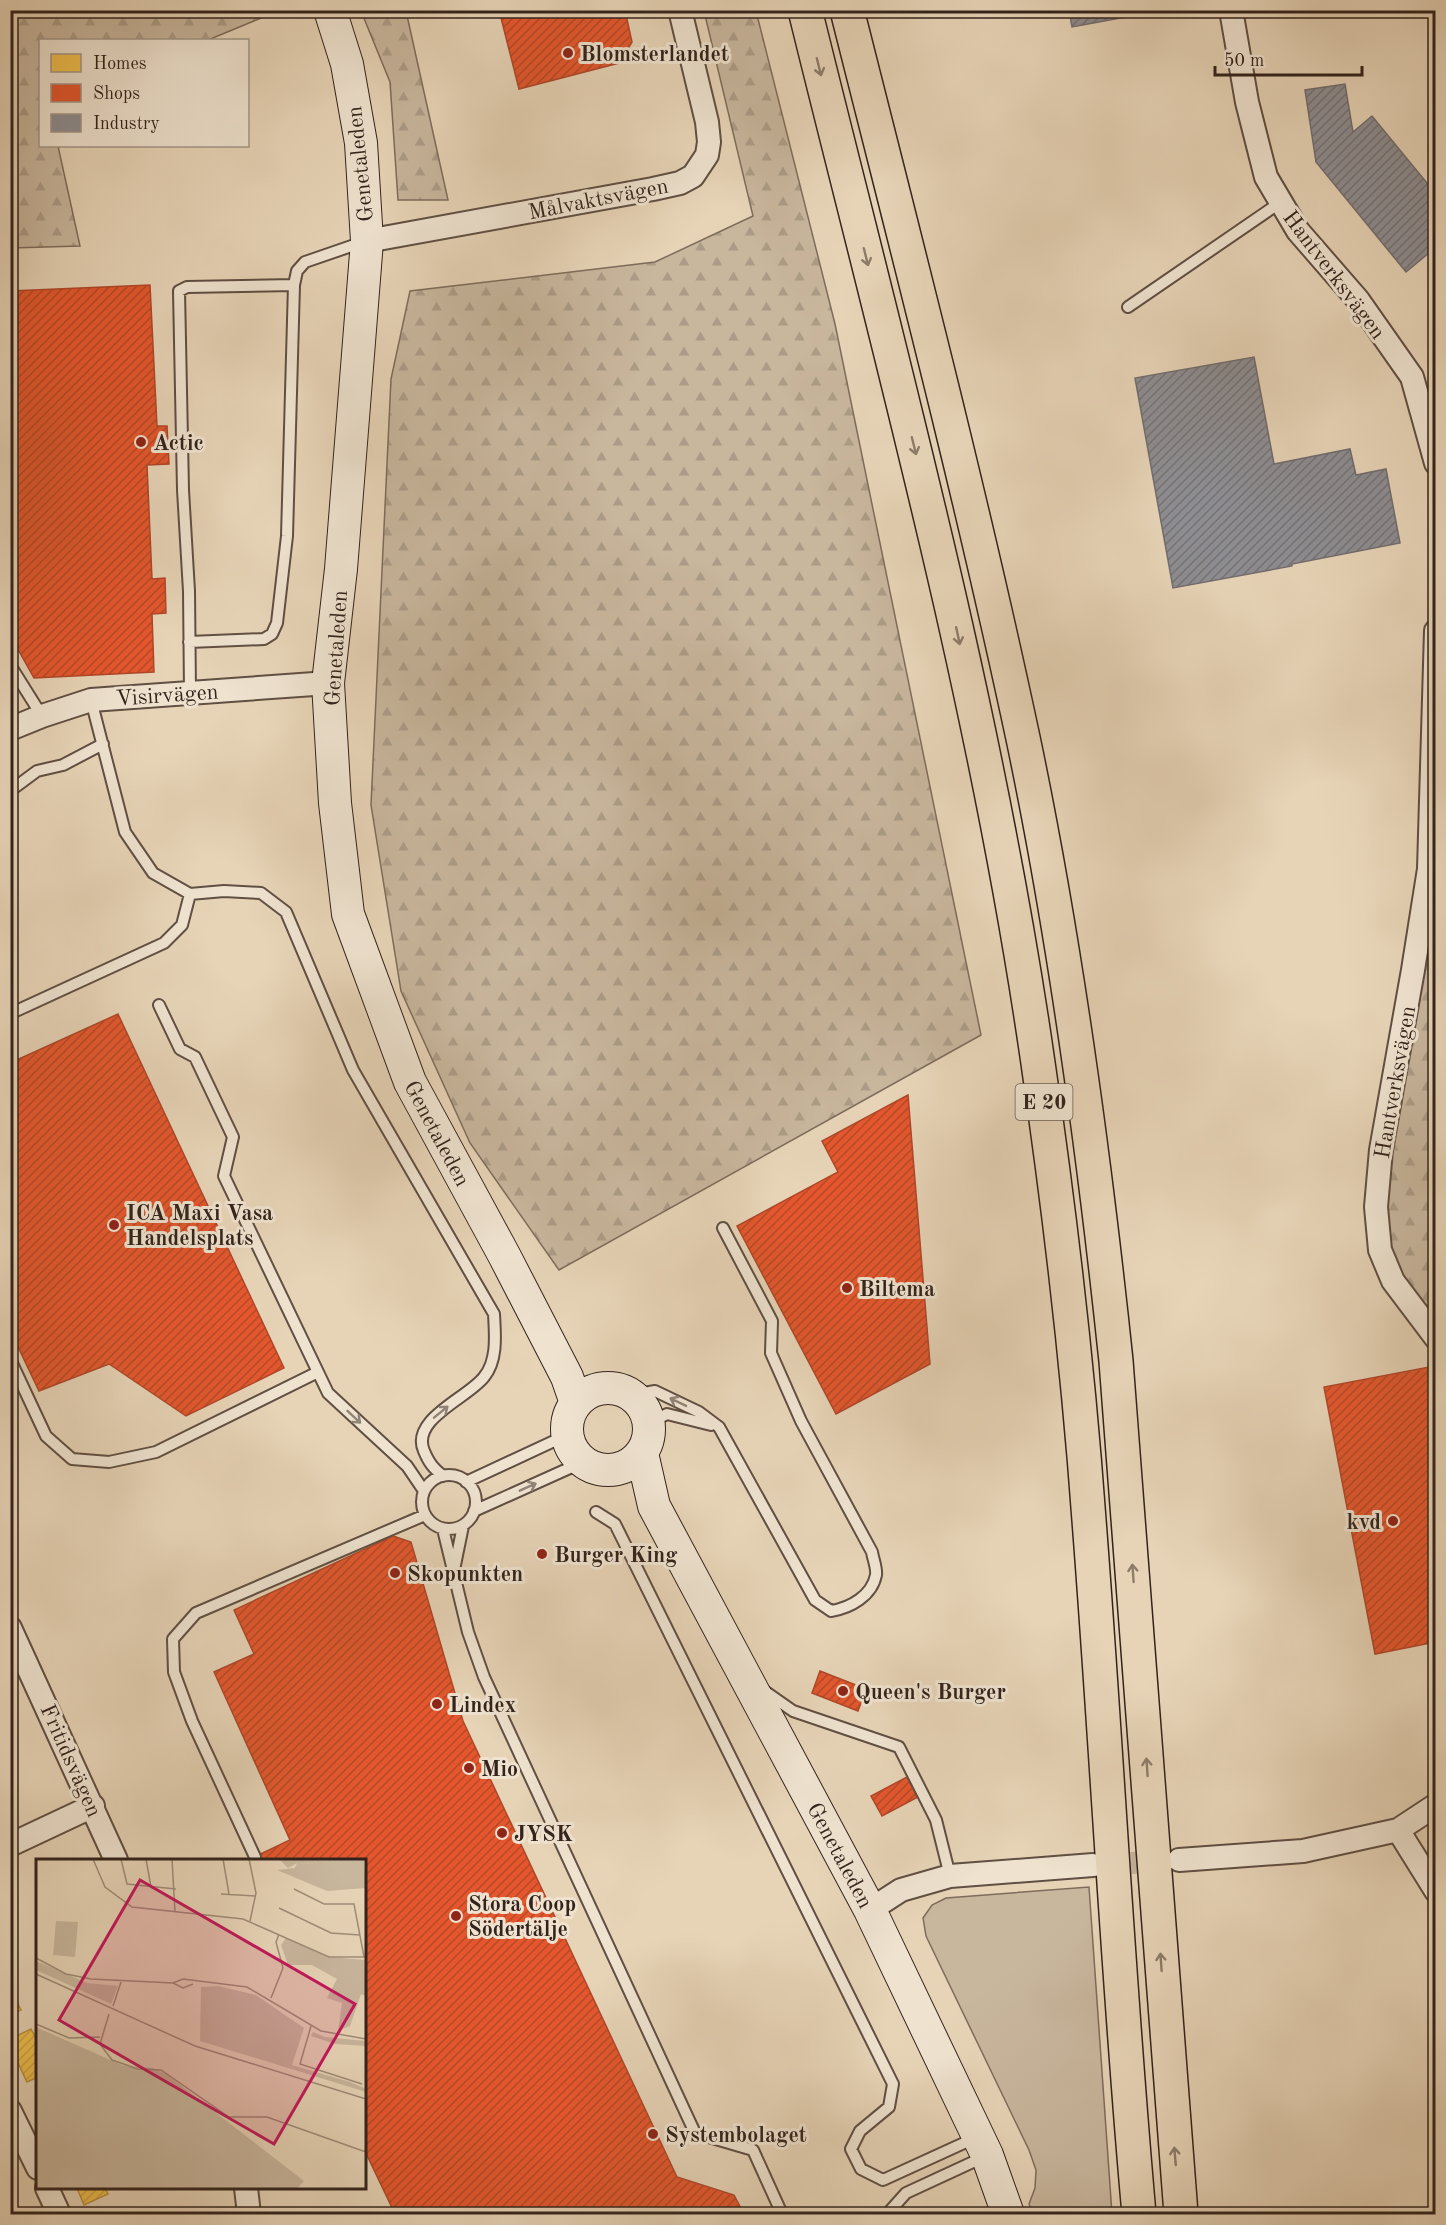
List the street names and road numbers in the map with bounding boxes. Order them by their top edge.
street label: Genetaleden [344,105,378,223]
street label: Målvaktsvägen [527,176,670,224]
street label: Hantverksvägen [1278,207,1389,344]
street label: Genetaleden [322,589,352,707]
street label: Visirvägen [115,681,219,711]
street label: Hantverksvägen [1372,1004,1420,1161]
street label: Genetaleden [399,1078,473,1190]
road number: E 20 [1016,1084,1072,1120]
street label: Fritidsvägen [36,1701,105,1821]
street label: Genetaleden [802,1800,876,1912]

